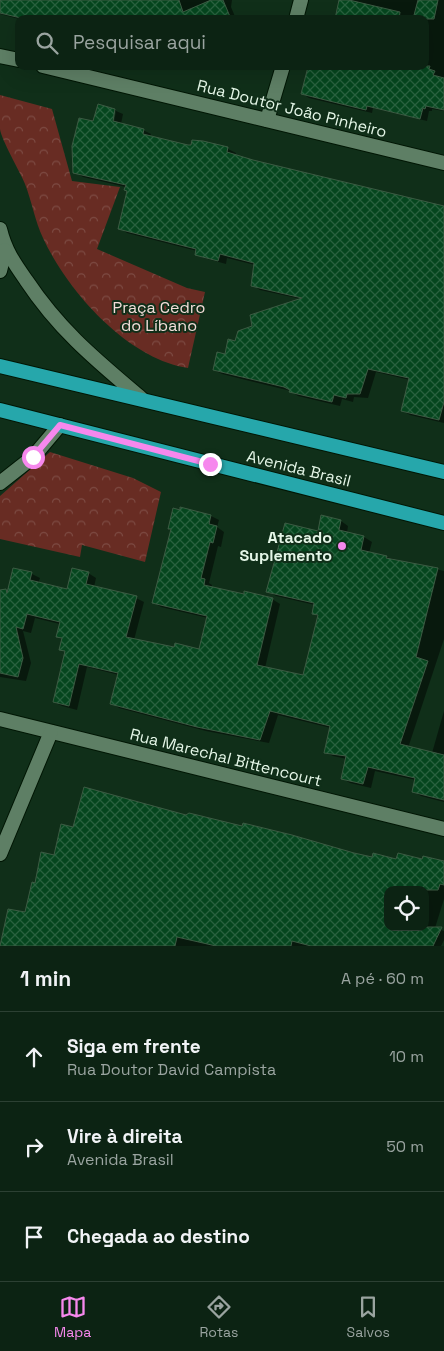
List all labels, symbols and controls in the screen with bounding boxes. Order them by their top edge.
search box [15,15,429,70]
icon: search [33,29,61,57]
text: Pesquisar aqui [73,30,206,55]
street label: Rua Doutor João Pinheiro [195,75,389,142]
park label: Praça Cedro do Líbano [113,297,205,336]
street label: Avenida Brasil [245,445,353,492]
route start [22,446,45,469]
route end [199,453,222,476]
place label: Atacado Suplemento [239,527,332,566]
marker: Atacado Suplemento [336,540,348,552]
street label: Rua Marechal Bittencourt [128,723,324,792]
map controls [384,886,429,931]
button: locate [384,886,429,931]
text: 1 min [20,965,71,992]
text: A pé · 60 m [341,968,424,989]
text: Siga em frente [67,1034,201,1059]
icon: ahead [20,1043,48,1071]
text: 10 m [389,1046,424,1067]
text: Rua Doutor David Campista [67,1059,276,1080]
text: Vire à direita [67,1124,183,1149]
icon: right [20,1133,48,1161]
text: 50 m [386,1136,424,1157]
text: Avenida Brasil [67,1149,174,1170]
icon: arrive [20,1223,48,1251]
text: Chegada ao destino [67,1224,250,1249]
tab: Mapa [54,1293,91,1341]
tab: Rotas [199,1293,238,1341]
tab: Salvos [347,1293,390,1341]

